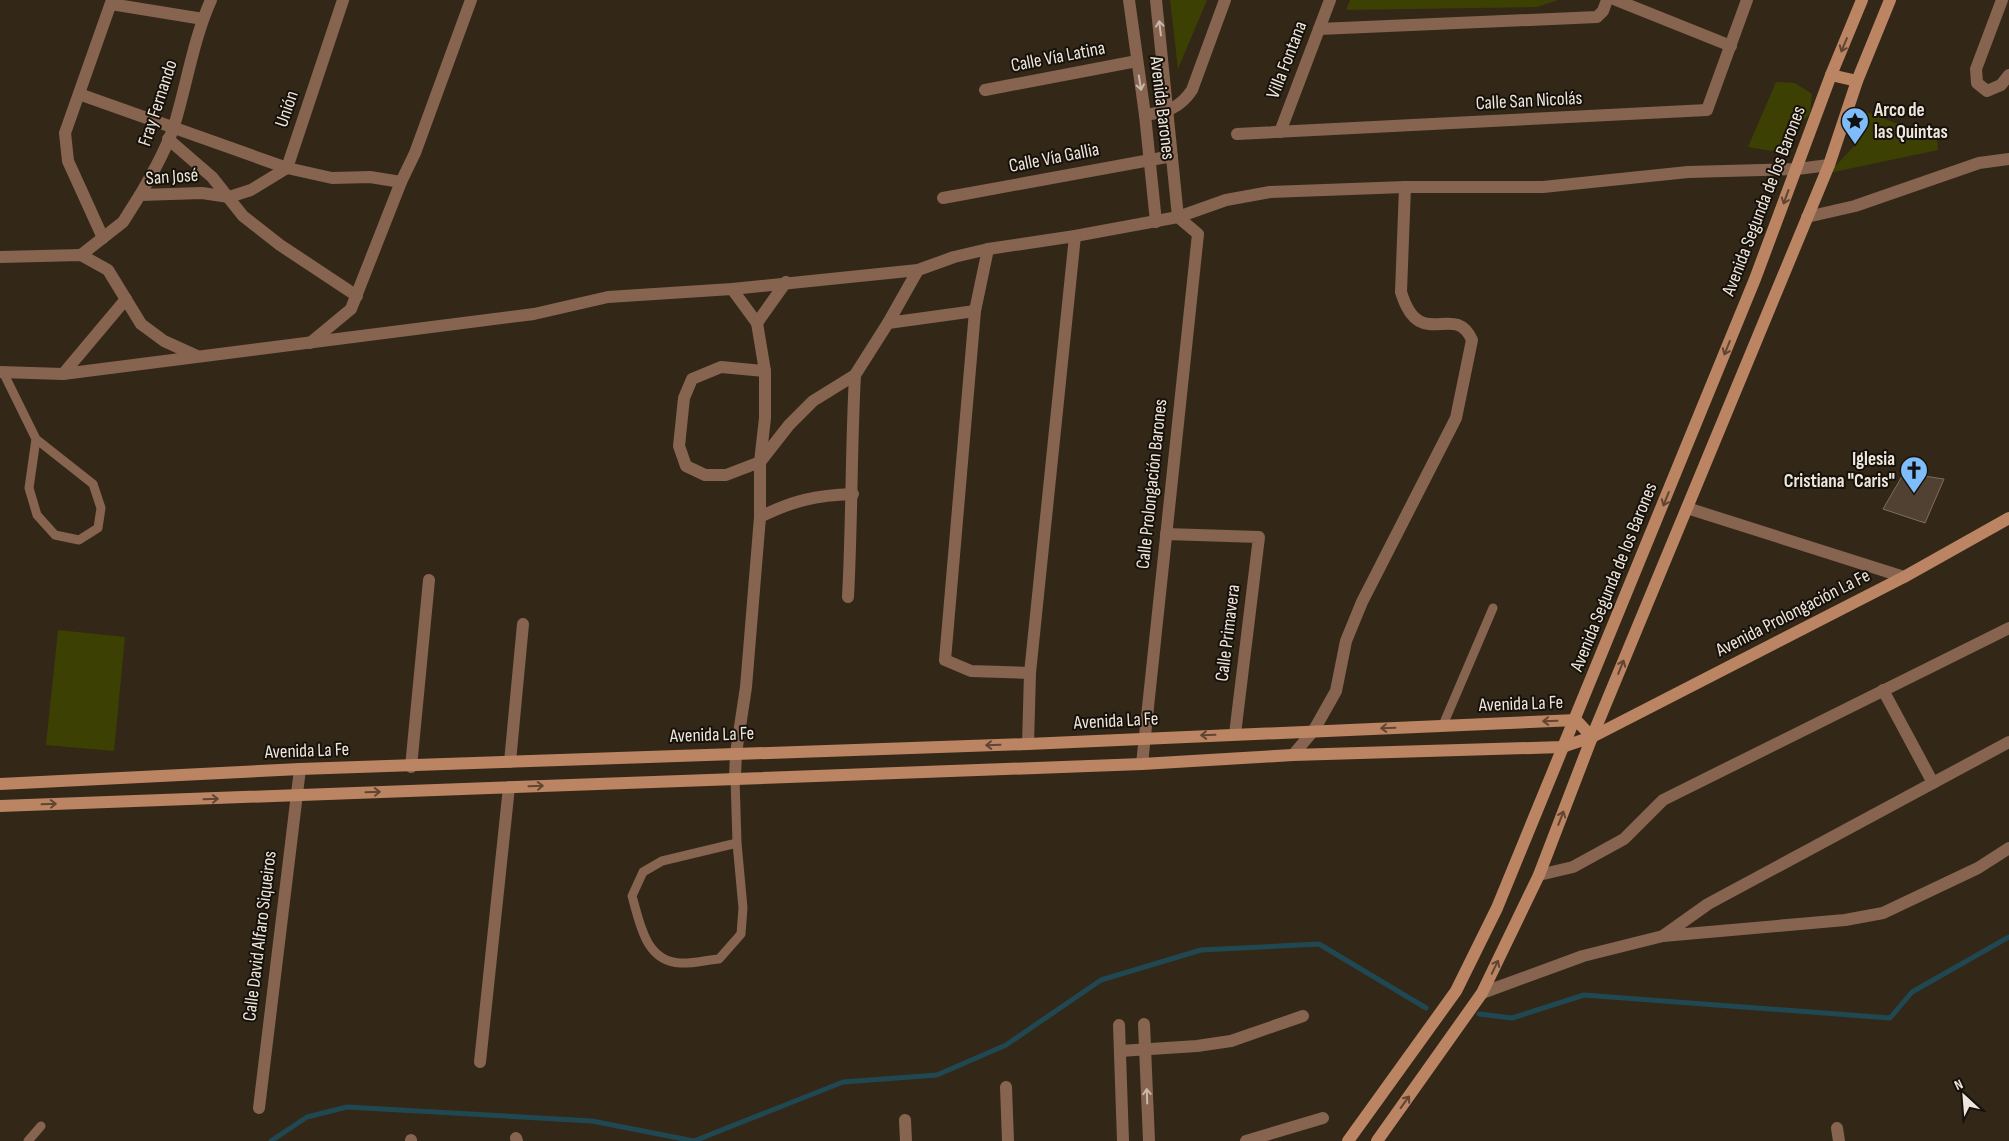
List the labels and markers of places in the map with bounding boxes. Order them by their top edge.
place label: Arco de las Quintas [1873,99,1948,144]
place icon: Arco de las Quintas [1840,106,1870,145]
place label: Iglesia Cristiana "Caris" [1784,448,1895,493]
church icon: Iglesia Cristiana "Caris" [1899,455,1929,494]

